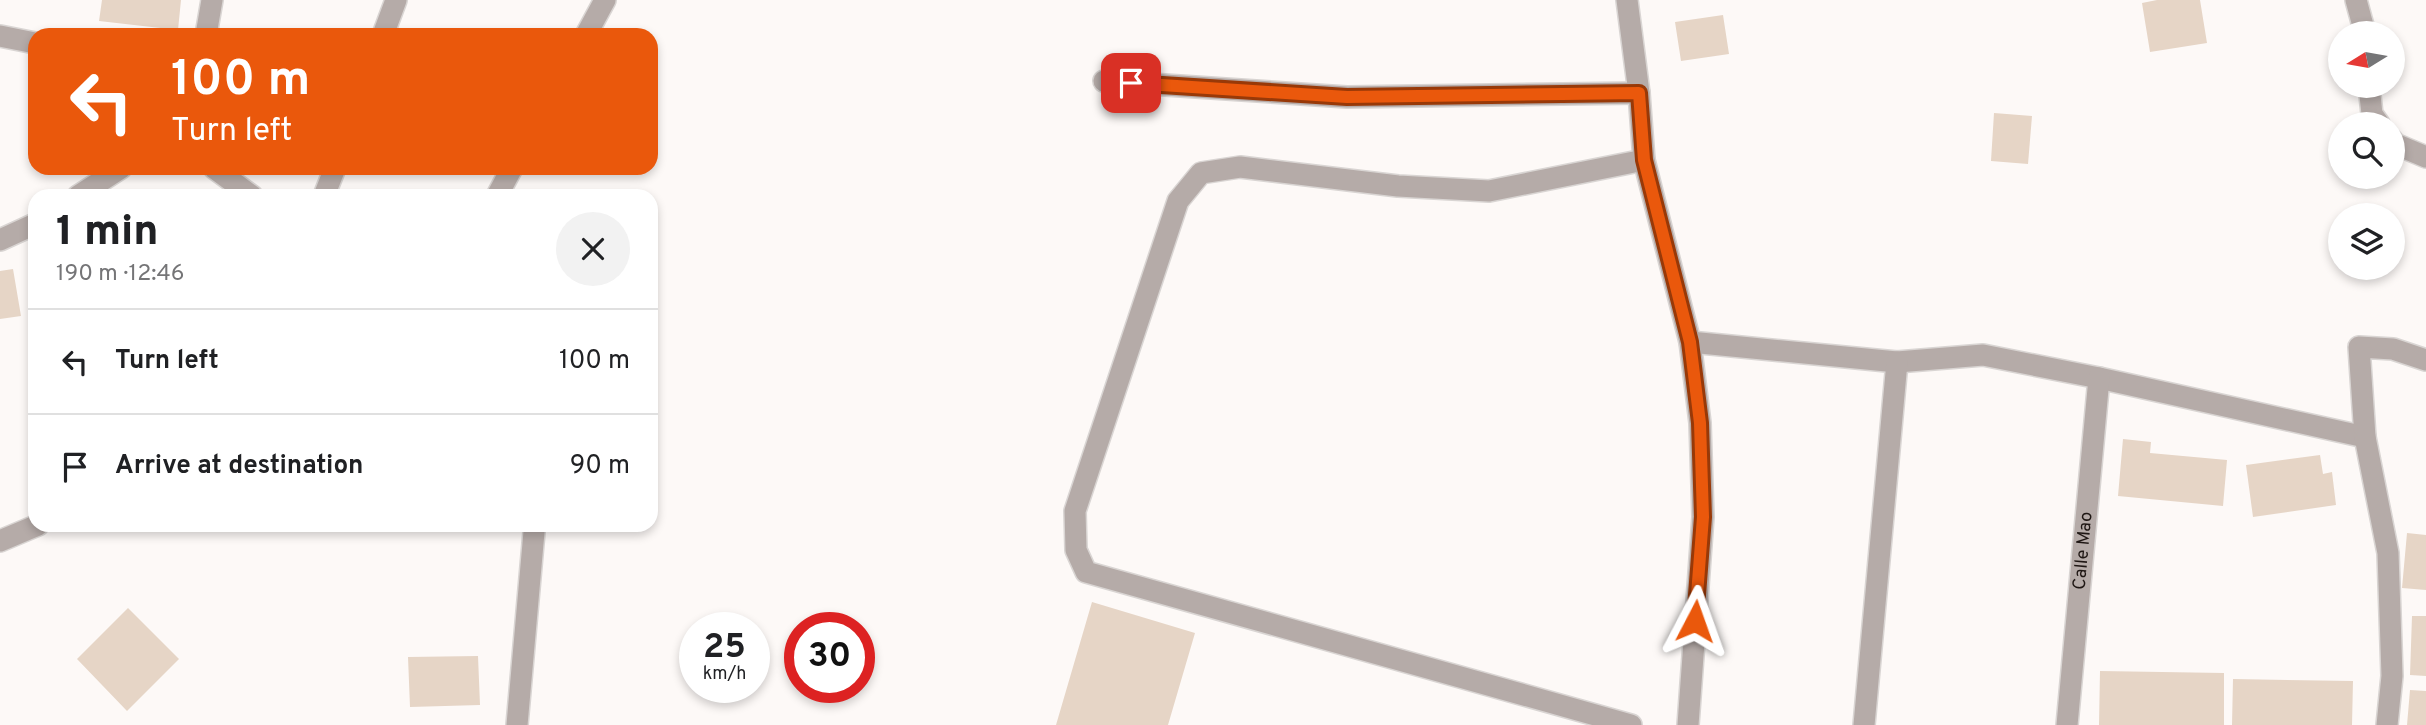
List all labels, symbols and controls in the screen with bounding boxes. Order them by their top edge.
north arrow [2328,21,2404,98]
map controls [2328,21,2405,280]
text: 100 m [171,51,310,113]
pin [1101,53,1161,113]
icon: left [56,56,147,147]
icon: arrive [1112,64,1150,102]
text: Turn left [171,112,292,152]
button: search [2328,112,2405,189]
button: layers [2328,203,2405,280]
text: 1 min [56,207,159,260]
button: close [556,212,630,286]
text: 190 m · 12:46 [56,260,184,289]
icon: left [56,343,94,381]
text: Turn left [115,345,219,378]
text: 100 m [559,345,630,378]
icon: arrive [56,448,94,486]
text: Arrive at destination [115,450,363,483]
text: 90 m [570,450,630,483]
street label: Calle Mao [2068,511,2098,591]
position arrow [1658,584,1732,658]
speed limit sign: 30 [784,612,875,703]
text: 25 [703,626,746,670]
text: km/h [703,663,746,686]

